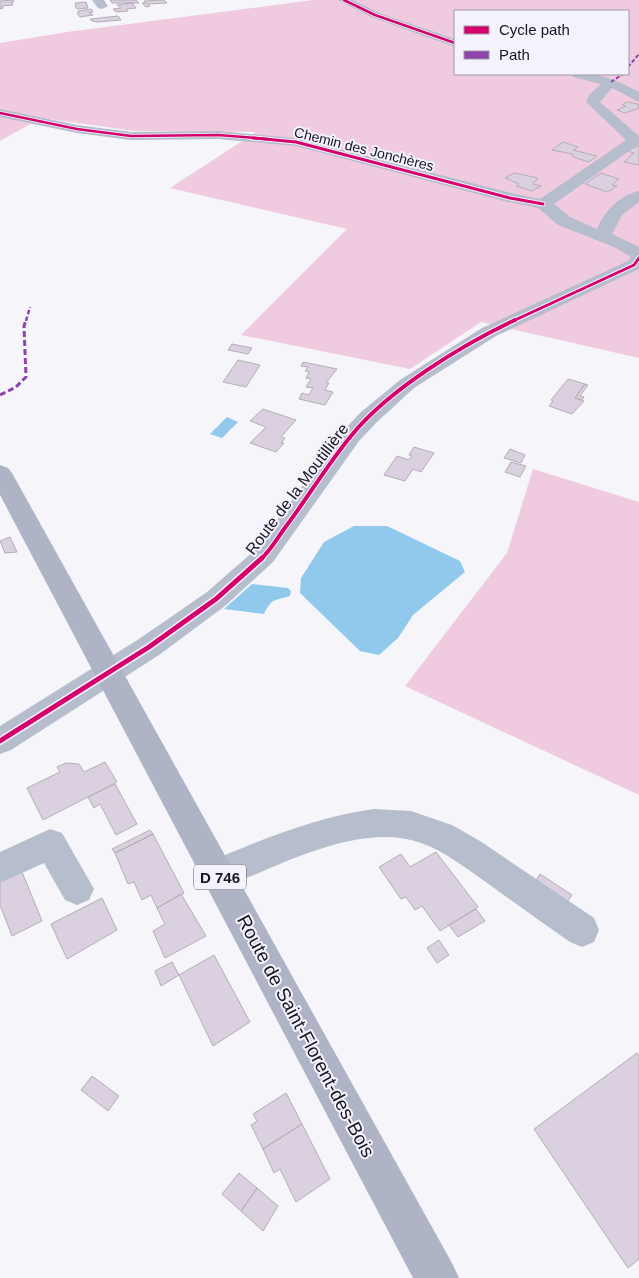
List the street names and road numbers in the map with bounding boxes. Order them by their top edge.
street label: Chemin des Jonchères [293,124,435,174]
street label: Route de la Moutillière [242,420,352,558]
road number: D 746 [194,864,246,890]
street label: Route de Saint-Florent-des-Bois [233,911,379,1161]

